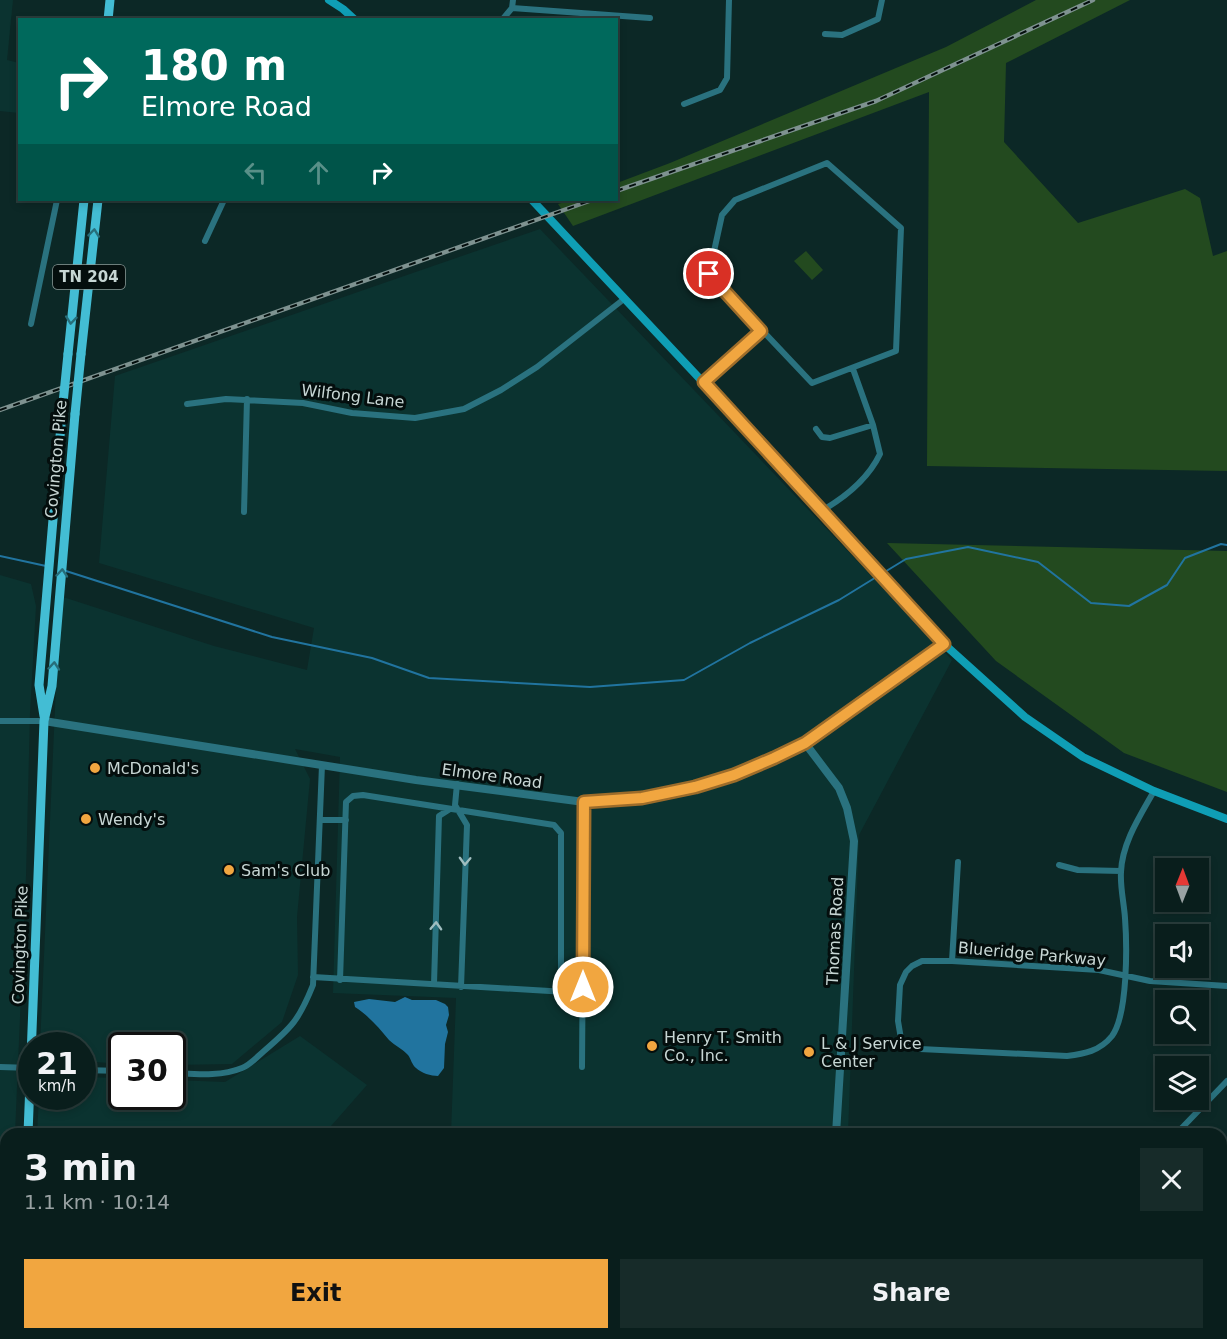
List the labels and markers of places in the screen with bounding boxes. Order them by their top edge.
pin [683,248,734,299]
place label: McDonald's [107,759,199,778]
marker: McDonald's [88,761,102,775]
place label: Wendy's [98,810,165,829]
marker: Wendy's [79,812,93,826]
place label: Sam's Club [241,861,330,880]
marker: Sam's Club [222,863,236,877]
place label: Henry T. Smith Co., Inc. [664,1028,782,1065]
place label: L & J Service Center [821,1034,922,1071]
marker: Henry T. Smith Co., Inc. [645,1039,659,1053]
marker: L & J Service Center [802,1045,816,1059]

